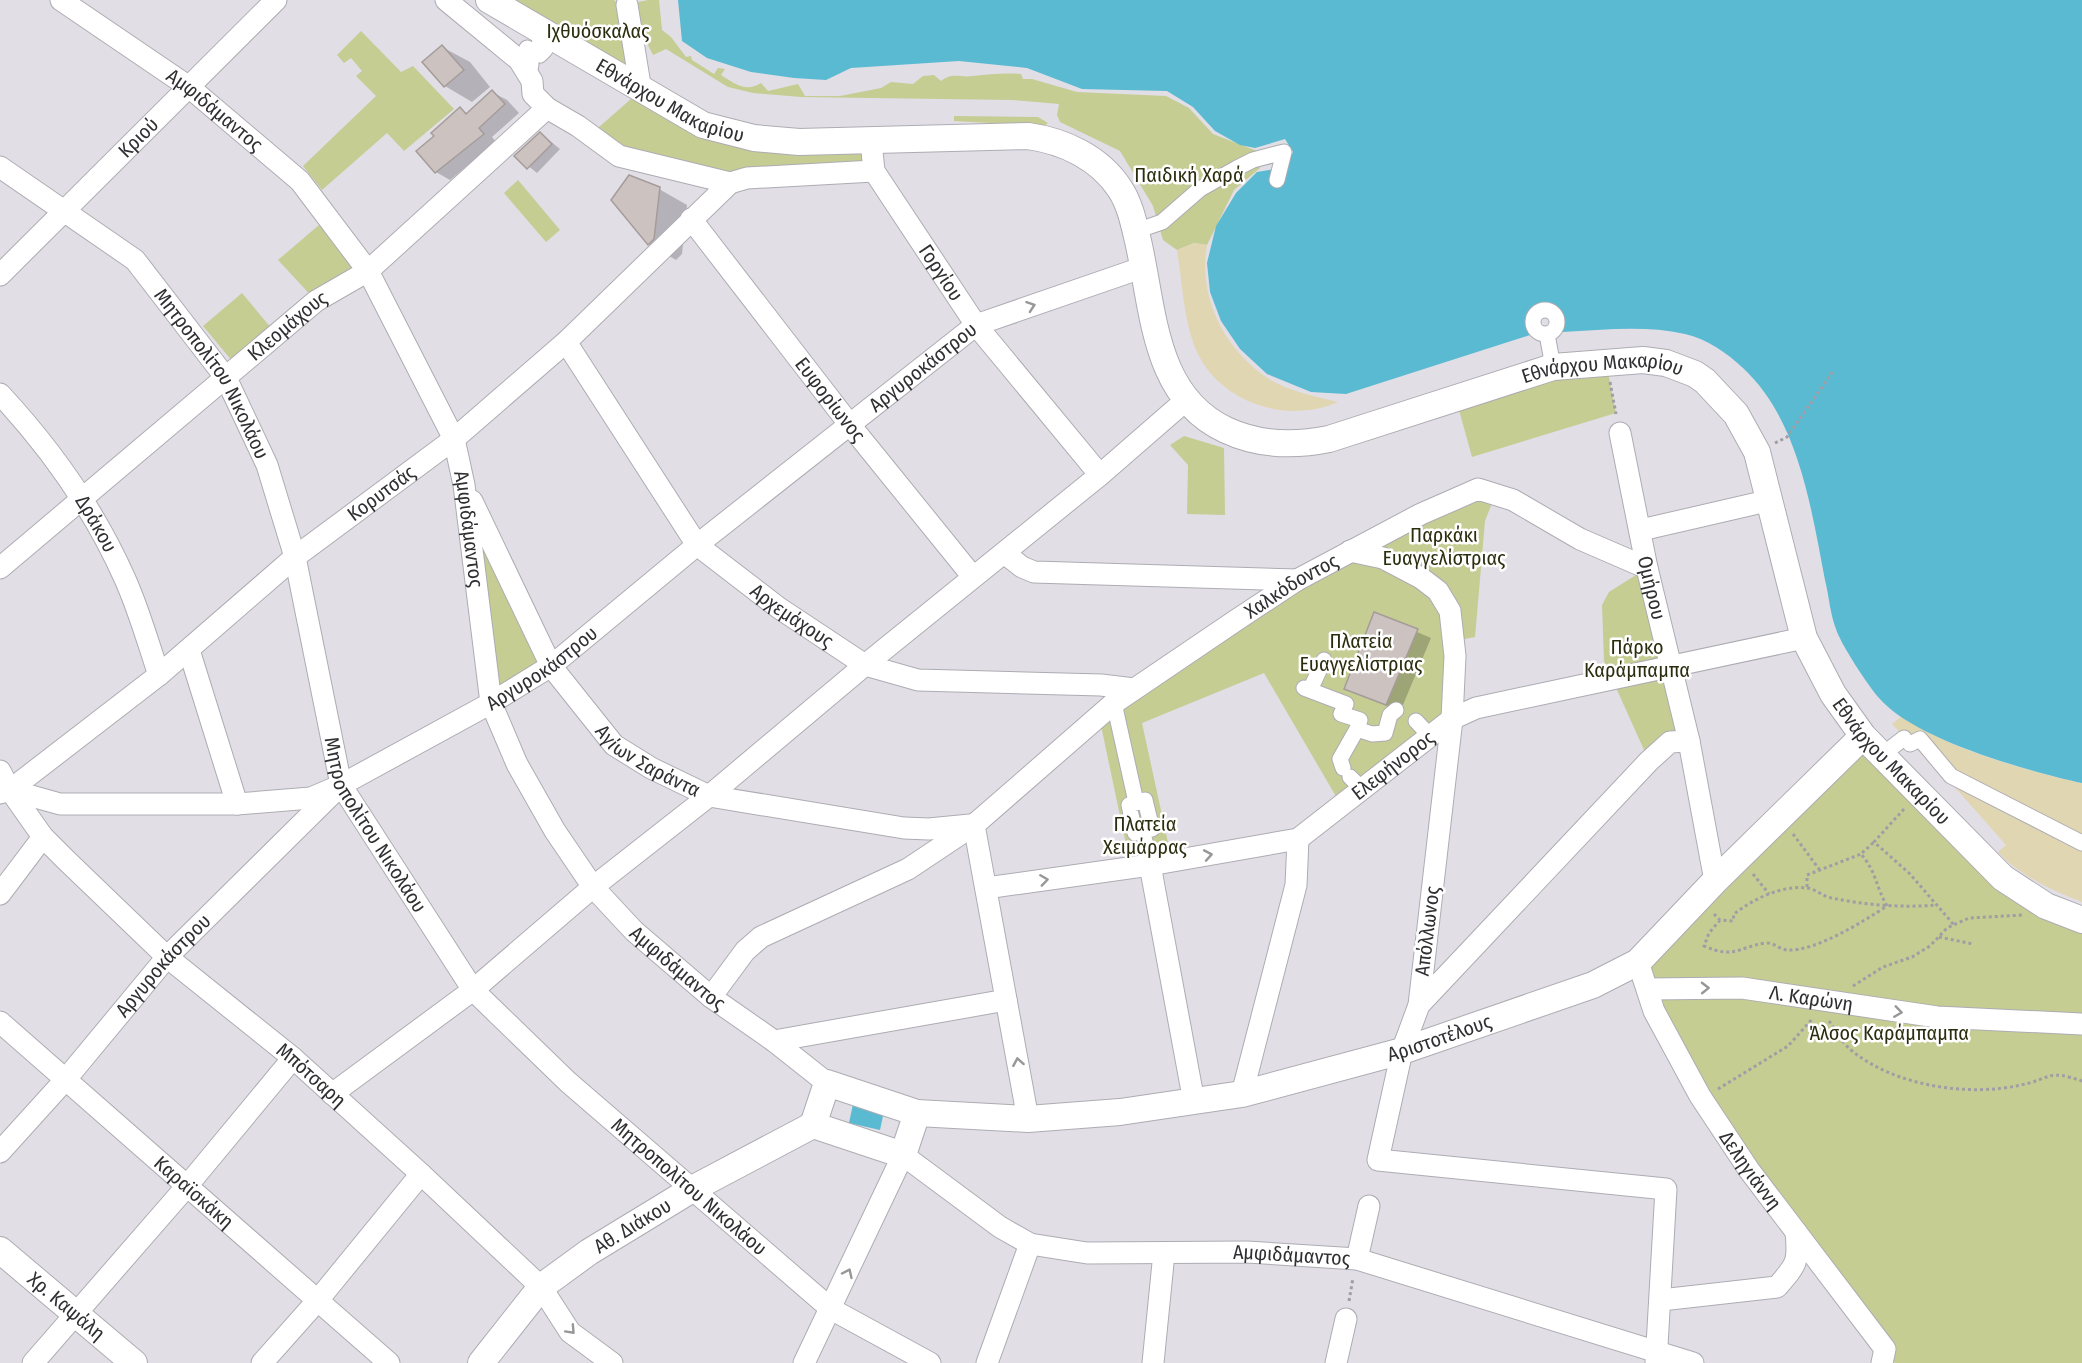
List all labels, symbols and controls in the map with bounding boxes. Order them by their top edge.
park label: Ιχθυόσκαλας [547,19,650,43]
street label: Εθνάρχου Μακαρίου [592,53,747,147]
street label: Αμφιδάμαντος [162,63,268,157]
street label: Κριού [113,112,163,162]
park label: Παιδική Χαρά [1134,163,1244,187]
street label: Γοργίου [914,240,969,305]
street label: Μητροπολίτου Νικολάου [149,284,274,463]
street label: Κλεομάχους [243,285,332,366]
one-way arrow [1025,300,1036,313]
street label: Αργυροκάστρου [864,317,982,417]
street label: Εθνάρχου Μακαρίου [1518,348,1687,388]
street label: Ευφορίωνος [790,352,871,447]
street label: Κορυτσάς [342,460,420,526]
street label: Αμφιδάμαντος [449,468,489,589]
street label: Δράκου [71,490,122,556]
park label: Παρκάκι Ευαγγελίστριας [1383,523,1506,570]
street label: Χαλκόδοντος [1240,548,1343,623]
street label: Ομήρου [1633,554,1671,622]
street label: Αρχεμάχους [746,578,838,653]
street label: Αργυροκάστρου [481,621,602,715]
park label: Πλατεία Ευαγγελίστριας [1300,629,1423,676]
park label: Πάρκο Καράμπαμπα [1584,635,1690,682]
street label: Εθνάρχου Μακαρίου [1827,693,1955,829]
street label: Αγίων Σαράντα [590,720,704,802]
street label: Ελεφήνορος [1346,725,1439,805]
street label: Μητροπολίτου Νικολάου [320,735,432,917]
park label: Πλατεία Χειμάρρας [1103,812,1188,859]
one-way arrow [1203,849,1213,862]
one-way arrow [1039,875,1048,887]
street label: Απόλλωνος [1410,884,1444,977]
street label: Αργυροκάστρου [110,909,216,1022]
street label: Αμφιδάμαντος [625,921,730,1016]
street label: Λ. Καρώνη [1768,980,1855,1016]
one-way arrow [1701,982,1710,994]
one-way arrow [1894,1006,1903,1018]
street label: Αριστοτέλους [1385,1009,1495,1066]
park label: Άλσος Καράμπαμπα [1809,1021,1969,1045]
street label: Μπότσαρη [272,1038,351,1112]
one-way arrow [1012,1057,1024,1067]
street label: Μητροπολίτου Νικολάου [606,1113,772,1260]
street label: Δεληγιάννη [1714,1126,1787,1214]
street label: Καραϊσκάκη [149,1151,239,1233]
street label: Αθ. Διάκου [589,1193,675,1258]
street label: Αμφιδάμαντος [1233,1240,1352,1271]
street label: Χρ. Καψάλη [23,1267,110,1346]
one-way arrow [840,1268,852,1279]
one-way arrow [564,1324,575,1334]

